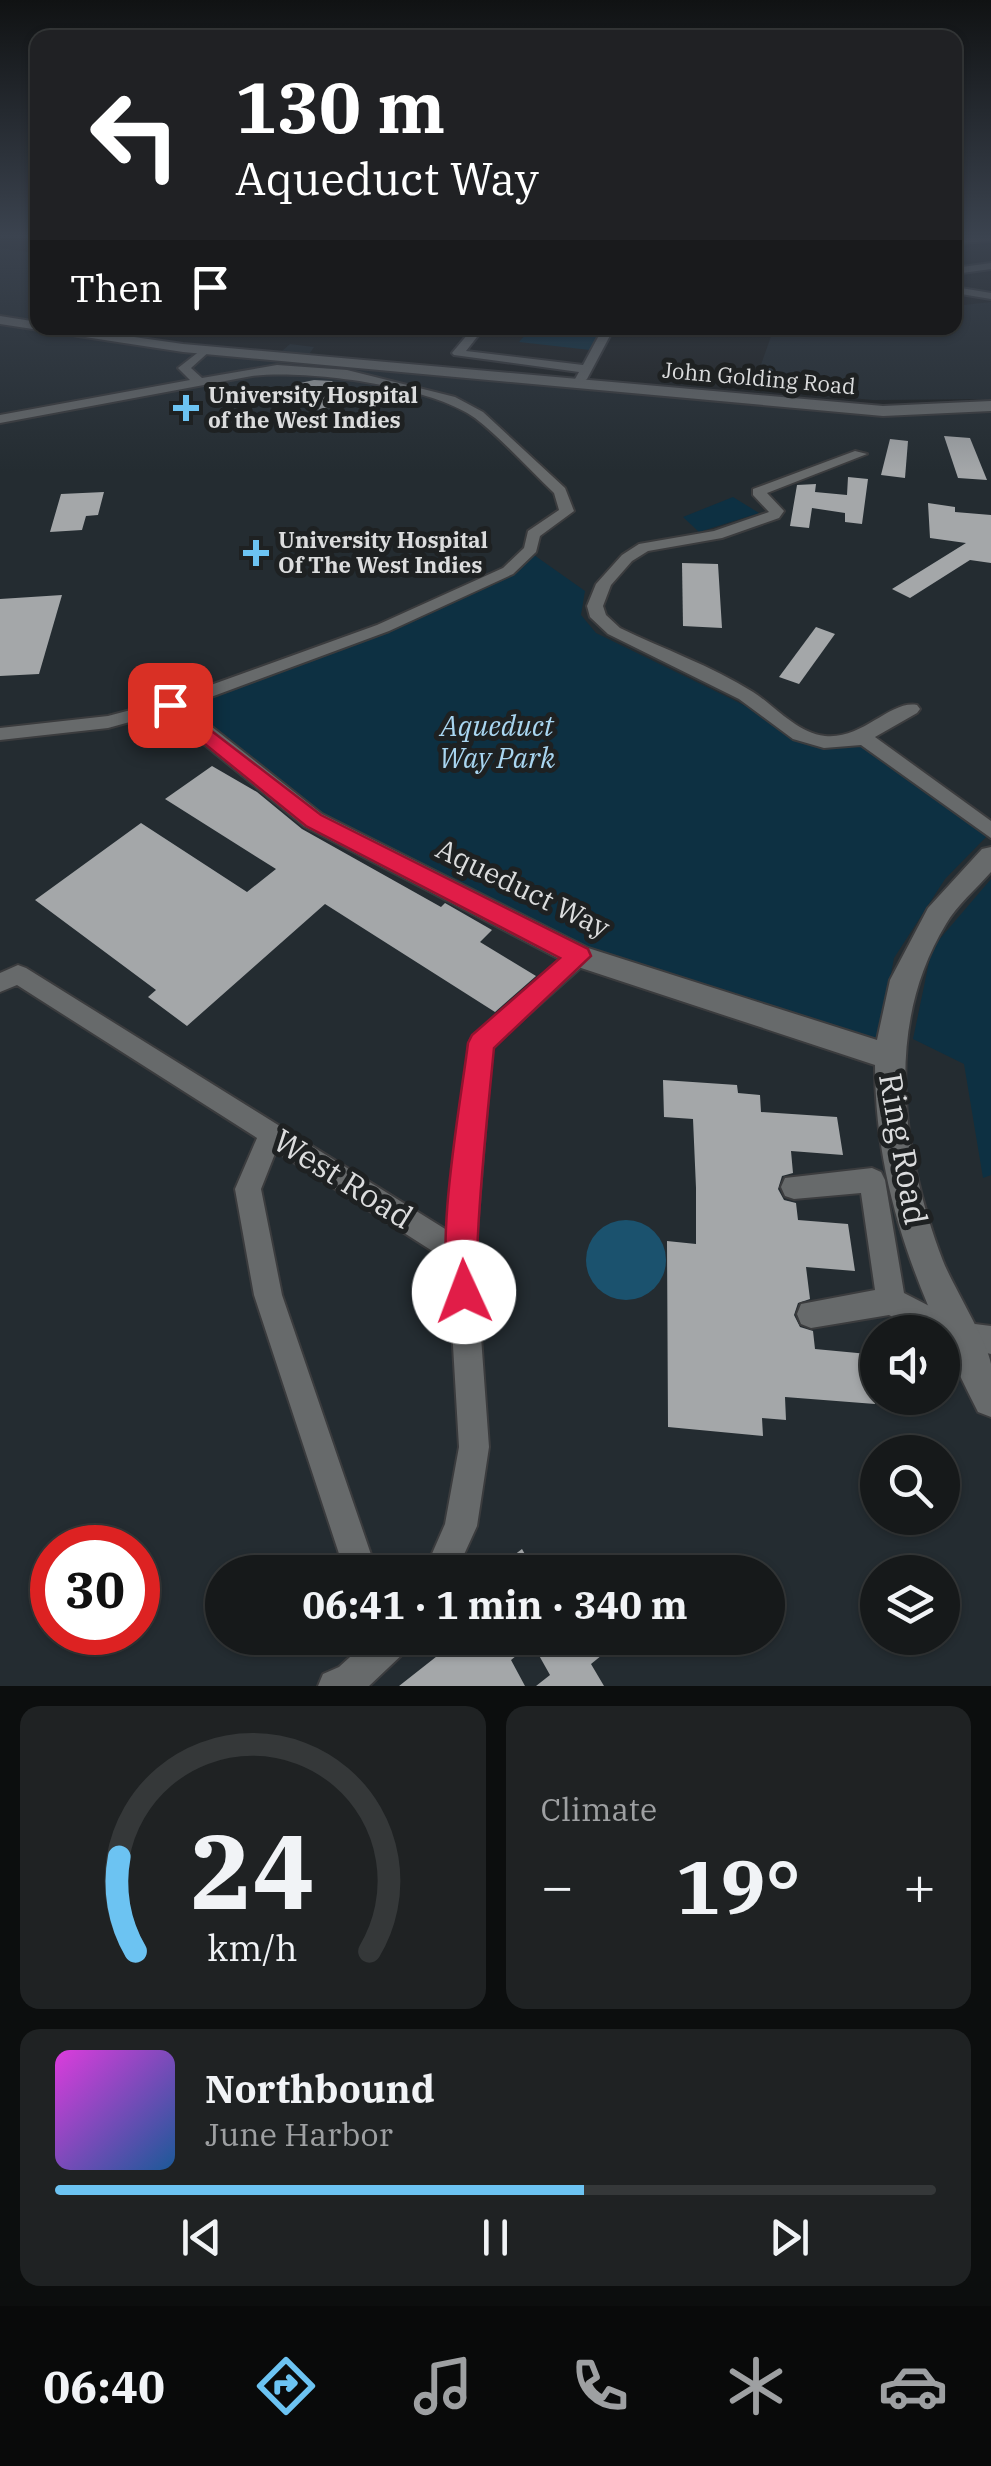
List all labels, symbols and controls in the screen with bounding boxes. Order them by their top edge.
text: 130 m [235,61,445,152]
icon: left [70,70,200,200]
text: Aqueduct Way [235,149,539,207]
icon: arrive [183,260,238,315]
text: Then [70,263,163,312]
street label: John Golding Road [661,355,857,400]
place label: University Hospital of the West Indies [208,380,418,434]
marker: University Hospital of the West Indies [173,395,199,421]
place label: University Hospital Of The West Indies [278,525,488,579]
marker: University Hospital Of The West Indies [243,540,269,566]
pin [128,663,213,748]
icon: arrive [143,678,198,733]
park label: Aqueduct Way Park [438,707,555,776]
street label: Aqueduct Way [430,829,616,946]
street label: Ring Road [870,1070,938,1228]
street label: West Road [266,1119,421,1238]
position arrow [412,1240,516,1344]
map controls [860,1315,960,1655]
button: sound [860,1315,960,1415]
button: search [860,1435,960,1535]
speed limit sign: 30 [30,1525,160,1655]
button: layers [860,1555,960,1655]
text: 06:41 · 1 min · 340 m [302,1580,688,1629]
text: Climate [541,1788,657,1830]
text: 24 [190,1802,315,1938]
text: 19° [676,1837,801,1935]
text: − [541,1850,574,1921]
text: + [903,1850,936,1921]
text: km/h [208,1924,298,1971]
text: Northbound [205,2064,435,2113]
text: June Harbor [205,2113,393,2155]
icon: previous [174,2210,229,2265]
icon: pause [468,2210,523,2265]
icon: next [762,2210,817,2265]
icon: directions [251,2351,321,2421]
icon: music [408,2351,478,2421]
icon: phone [565,2351,635,2421]
icon: climate [721,2351,791,2421]
icon: car [878,2351,948,2421]
text: 06:40 [43,2357,165,2415]

